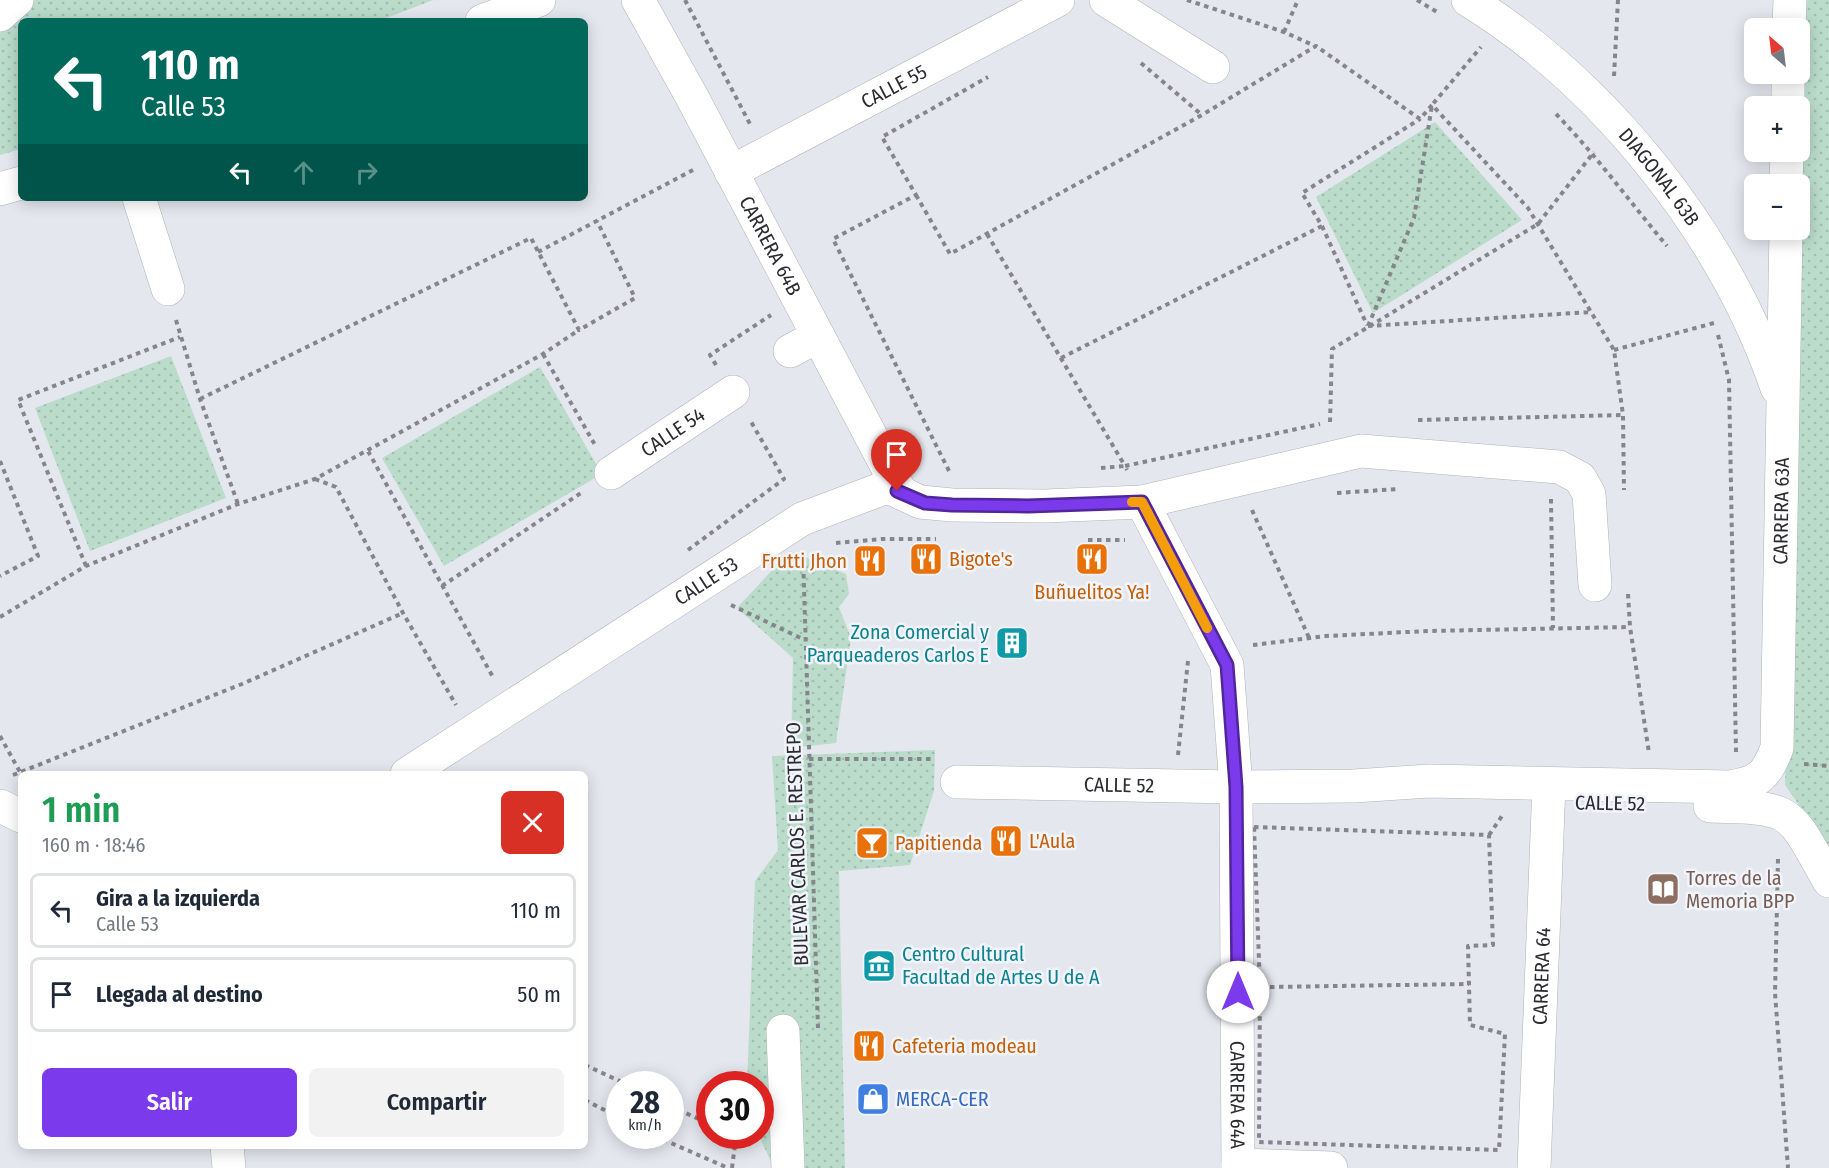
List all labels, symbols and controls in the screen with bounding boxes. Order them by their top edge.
north arrow [1744,18,1810,84]
map controls [1744,18,1810,240]
text: 110 m [141,40,240,90]
icon: left [42,42,120,120]
street label: CALLE 55 [857,59,931,113]
text: Calle 53 [141,91,226,123]
button: + [1744,96,1810,162]
street label: DIAGONAL 63B [1614,123,1705,230]
icon: left [224,156,257,189]
icon: ahead [287,156,320,189]
icon: right [350,156,383,189]
button: − [1744,174,1810,240]
street label: CARRERA 64B [734,192,806,299]
street label: CALLE 54 [636,402,709,462]
pin [871,429,922,491]
icon: arrive [880,438,913,471]
street label: CARRERA 63A [1768,457,1794,565]
restaurant icon: Bigote's [908,541,944,577]
restaurant icon: Buñuelitos Ya! [1074,541,1110,577]
restaurant icon: Frutti Jhon [852,543,888,579]
place label: Bigote's [949,547,1013,571]
place label: Frutti Jhon [762,549,847,573]
street label: CALLE 53 [670,552,742,610]
place label: Buñuelitos Ya! [1034,580,1150,604]
place label: Zona Comercial y Parqueaderos Carlos E [807,620,989,667]
building icon: Zona Comercial y Parqueaderos Carlos E [994,625,1030,661]
street label: BULEVAR CARLOS E. RESTREPO [781,722,813,966]
street label: CALLE 52 [1084,772,1155,798]
text: 1 min [42,788,120,832]
street label: CALLE 52 [1575,790,1646,816]
button: close [501,791,564,854]
restaurant icon: L'Aula [988,823,1024,859]
bar icon: Papitienda [854,825,890,861]
place label: L'Aula [1029,829,1075,853]
place label: Papitienda [895,831,982,855]
text: 160 m · 18:46 [42,833,145,857]
place label: Torres de la Memoria BPP [1686,866,1794,913]
library icon: Torres de la Memoria BPP [1645,871,1681,907]
text: Gira a la izquierda [96,885,260,912]
icon: left [45,894,78,927]
text: 110 m [511,897,561,924]
text: Calle 53 [96,912,159,936]
street label: CARRERA 64 [1528,927,1555,1025]
place label: Centro Cultural Facultad de Artes U de A [902,942,1100,989]
museum icon: Centro Cultural Facultad de Artes U de A [861,948,897,984]
position arrow [1206,960,1270,1024]
icon: arrive [45,978,78,1011]
text: Llegada al destino [96,981,263,1008]
text: 50 m [517,981,561,1008]
restaurant icon: Cafeteria modeau [851,1028,887,1064]
place label: Cafeteria modeau [892,1034,1037,1058]
street label: CARRERA 64A [1225,1041,1250,1149]
button: Salir [42,1068,297,1137]
button: Compartir [309,1068,564,1137]
speed limit sign: 30 [696,1071,774,1149]
shop icon: MERCA-CER [855,1081,891,1117]
text: 28 [630,1085,660,1121]
place label: MERCA-CER [896,1087,989,1111]
text: km/h [628,1116,662,1134]

